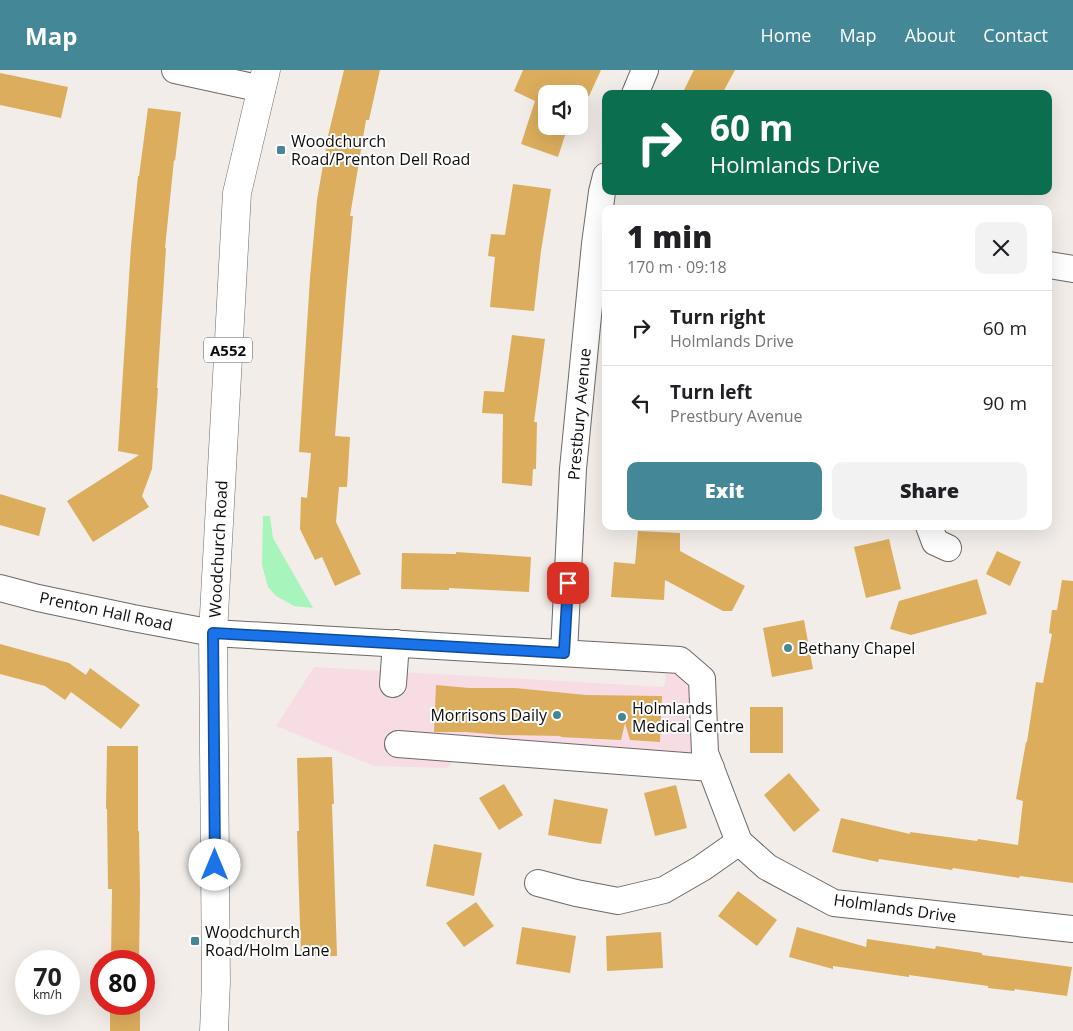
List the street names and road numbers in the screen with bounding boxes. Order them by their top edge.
road number: A552 [204,338,252,362]
street label: Prestbury Avenue [562,347,596,481]
street label: Woodchurch Road [203,480,233,618]
street label: Prenton Hall Road [38,586,174,636]
street label: Holmlands Drive [832,888,958,928]

